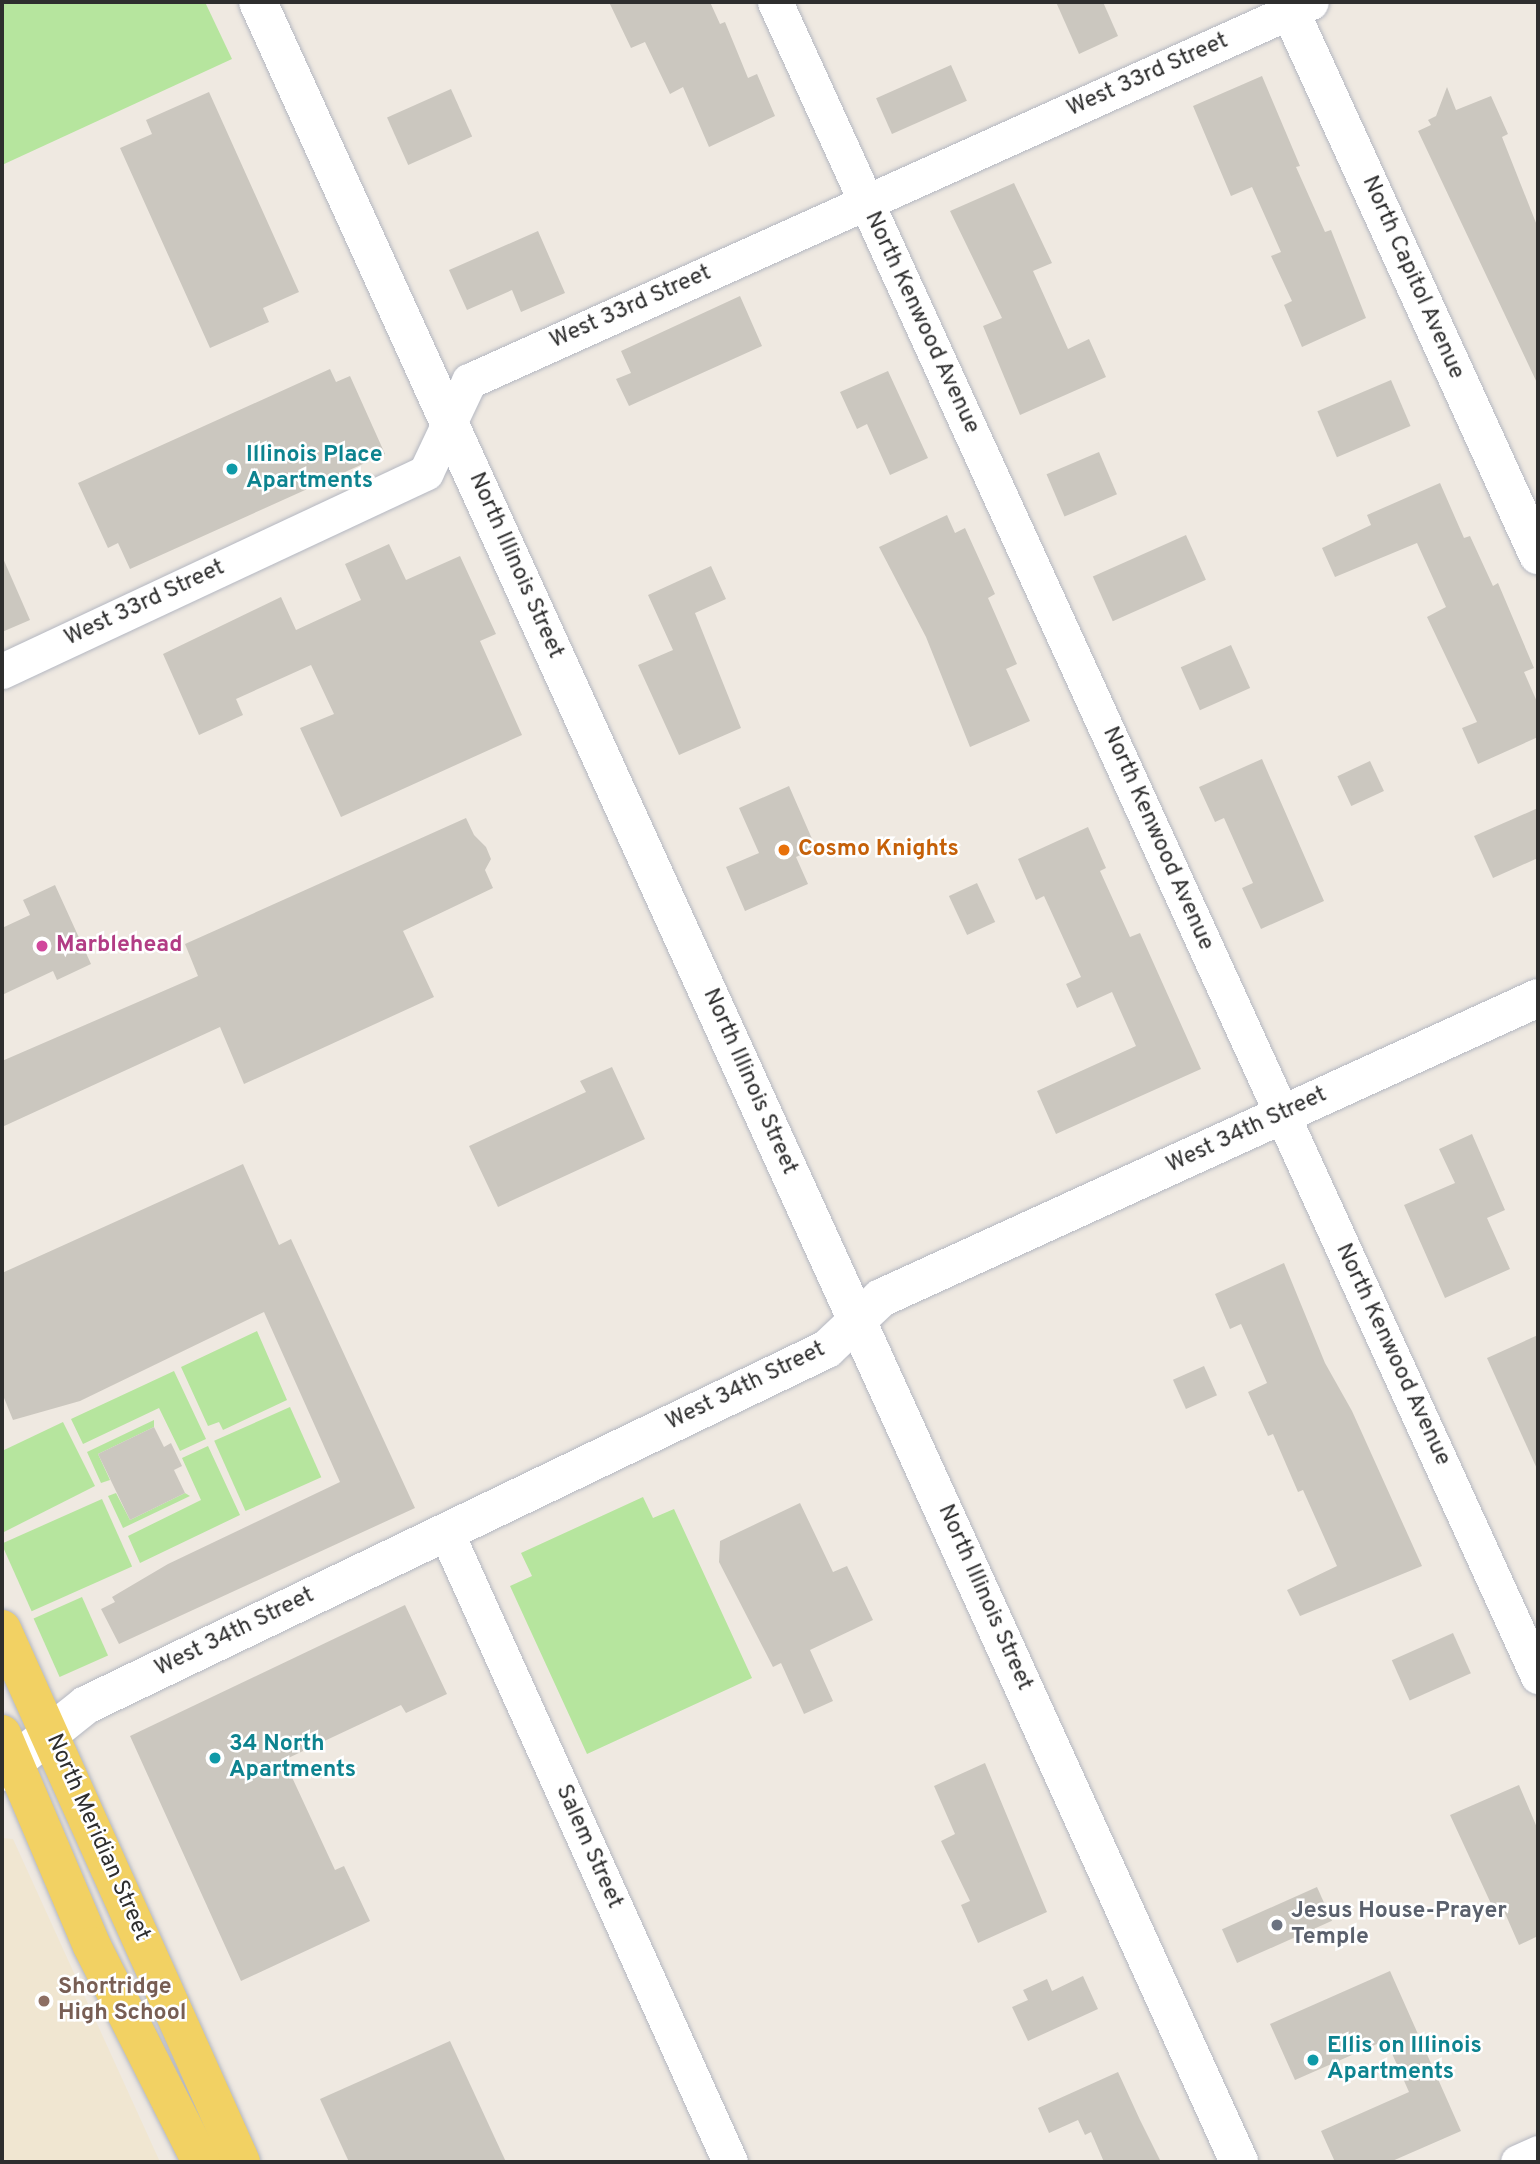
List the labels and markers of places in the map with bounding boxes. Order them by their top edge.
place label: Illinois Place Apartments [246,442,383,496]
marker: Illinois Place Apartments [224,461,240,477]
place label: Cosmo Knights [798,836,959,864]
marker: Cosmo Knights [776,842,792,858]
place label: Marblehead [56,932,182,960]
marker: Marblehead [34,938,50,954]
place label: 34 North Apartments [229,1731,356,1785]
marker: 34 North Apartments [207,1750,223,1766]
place label: Jesus House-Prayer Temple [1291,1898,1507,1952]
marker: Jesus House-Prayer Temple [1269,1917,1285,1933]
place label: Shortridge High School [58,1974,187,2028]
marker: Shortridge High School [36,1993,52,2009]
place label: Ellis on Illinois Apartments [1327,2033,1482,2087]
marker: Ellis on Illinois Apartments [1305,2052,1321,2068]

